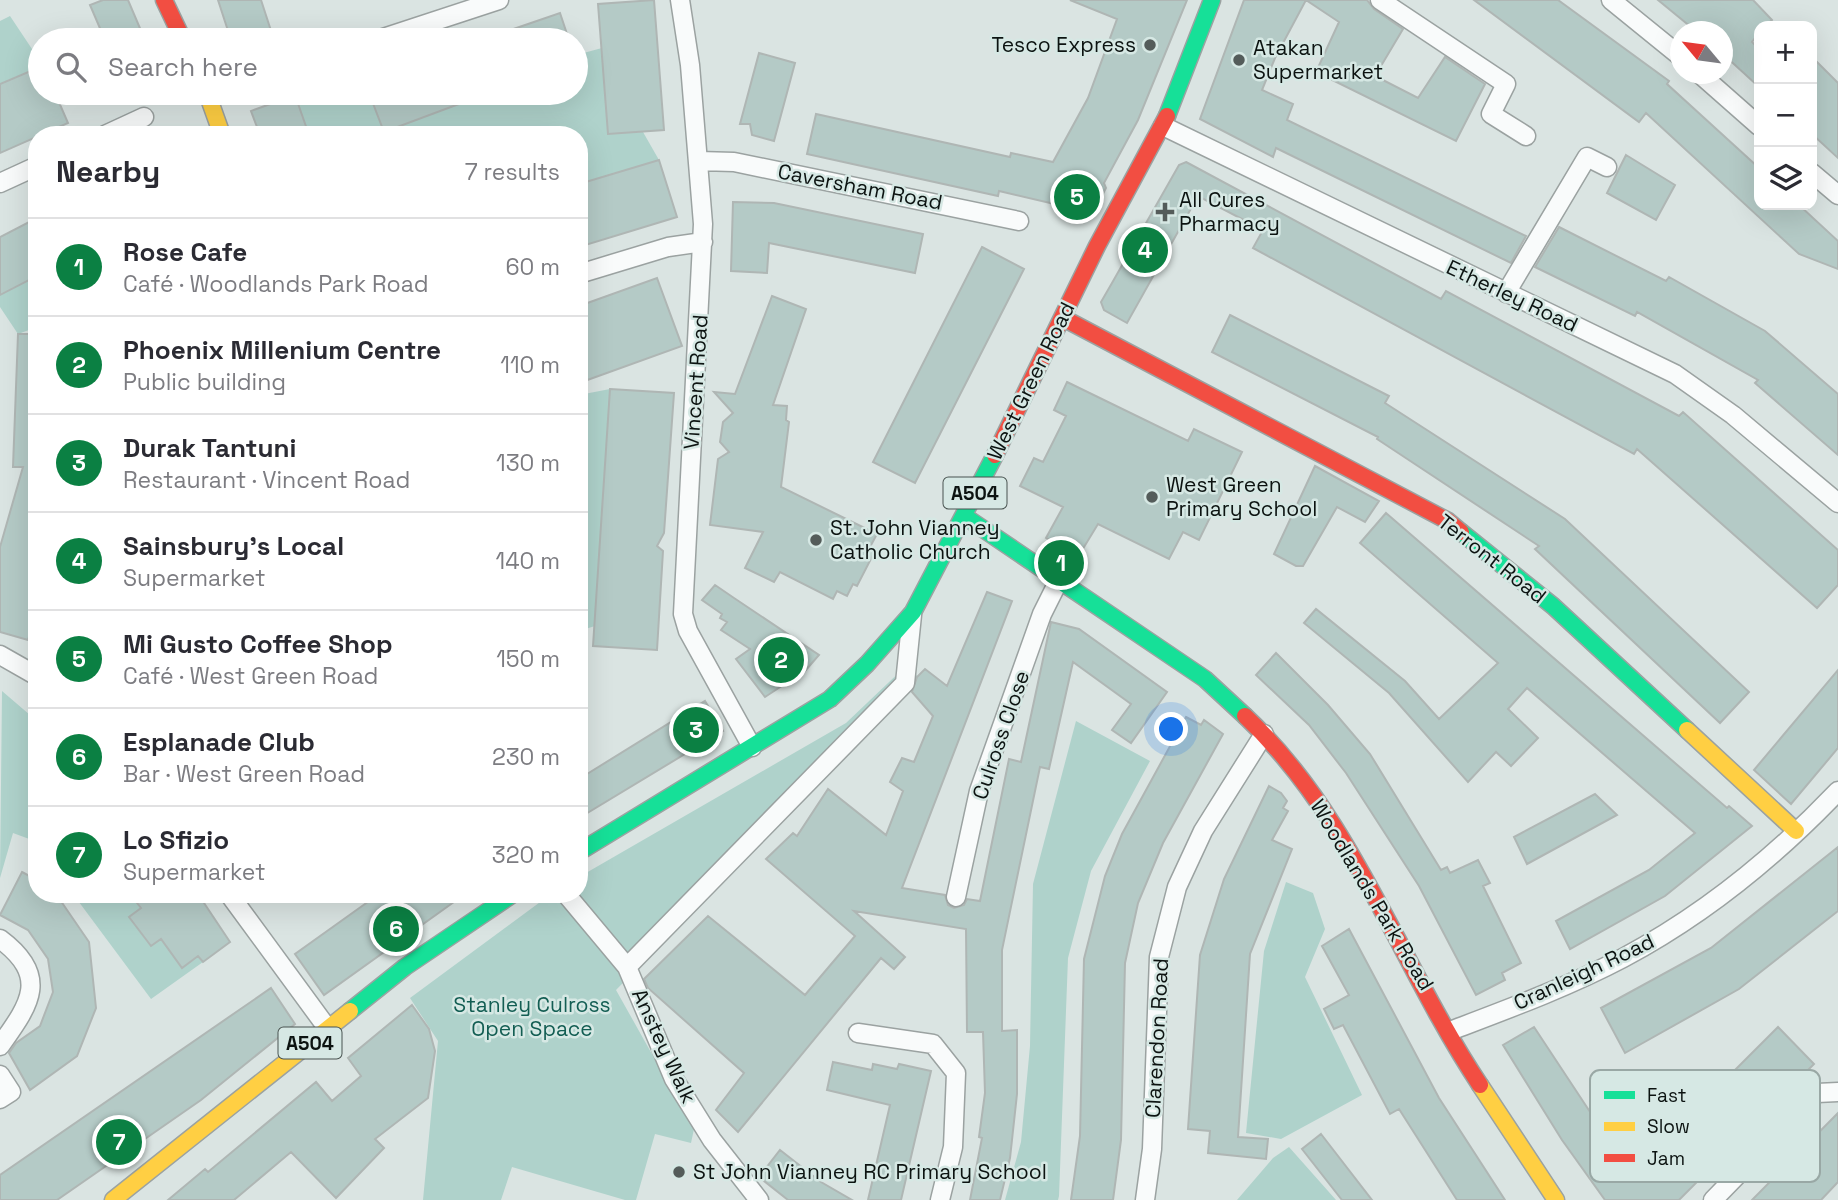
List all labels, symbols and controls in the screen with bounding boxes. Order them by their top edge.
north arrow [1670,21,1733,84]
map controls [1754,21,1817,210]
button: + [1754,21,1817,84]
search box [28,28,588,105]
place label: Tesco Express [991,31,1136,58]
place label: Atakan Supermarket [1253,34,1383,85]
marker: Tesco Express [1142,37,1158,53]
icon: search [52,48,90,86]
text: Search here [108,50,258,84]
marker: Atakan Supermarket [1231,52,1247,68]
button: − [1754,84,1817,147]
button: layers [1754,147,1817,210]
text: Nearby [56,152,160,191]
text: 7 results [465,157,560,187]
street label: Caversham Road [776,157,945,216]
pin: 5 [1054,171,1100,223]
place label: All Cures Pharmacy [1179,186,1280,237]
marker: All Cures Pharmacy [1157,204,1173,220]
pin: 4 [1122,224,1168,276]
text: Rose Cafe [123,235,247,269]
text: 1 [74,252,84,282]
text: 60 m [505,252,560,282]
street label: Etherley Road [1442,253,1582,338]
text: Café · Woodlands Park Road [123,269,429,299]
street label: West Green Road [981,297,1080,464]
street label: Vincent Road [677,314,714,450]
text: Phoenix Millenium Centre [123,333,441,367]
text: 2 [72,350,86,380]
text: 110 m [500,350,560,380]
text: Public building [123,367,286,397]
text: Durak Tantuni [123,431,296,465]
text: 3 [72,448,86,478]
text: 130 m [496,448,560,478]
text: Restaurant · Vincent Road [123,465,410,495]
place label: West Green Primary School [1166,471,1317,522]
road number: A504 [944,478,1006,508]
marker: West Green Primary School [1144,489,1160,505]
street label: Terront Road [1433,508,1552,609]
place label: St. John Vianney Catholic Church [830,514,1000,565]
text: Sainsbury's Local [123,529,344,563]
marker: St. John Vianney Catholic Church [808,532,824,548]
pin: 1 [1038,537,1084,589]
text: 4 [72,546,86,576]
text: 140 m [496,546,560,576]
text: Supermarket [123,563,265,593]
text: Mi Gusto Coffee Shop [123,627,392,661]
pin: 2 [758,634,804,686]
text: 5 [72,644,86,674]
text: 150 m [496,644,560,674]
text: Café · West Green Road [123,661,378,691]
street label: Culross Close [966,667,1035,803]
pin: 3 [673,704,719,756]
your location [1154,712,1188,746]
text: Esplanade Club [123,725,315,759]
text: 6 [72,742,86,772]
text: 230 m [492,742,560,772]
text: Bar · West Green Road [123,759,365,789]
street label: Woodlands Park Road [1305,794,1440,995]
text: Lo Sfizio [123,823,229,857]
text: 7 [73,840,85,870]
text: 320 m [492,840,560,870]
text: Supermarket [123,857,265,887]
pin: 6 [373,903,419,955]
street label: Cranleigh Road [1509,927,1658,1016]
street label: Clarendon Road [1139,957,1174,1119]
street label: Anstey Walk [626,984,703,1107]
park label: Stanley Culross Open Space [453,991,611,1042]
road number: A504 [278,1028,342,1058]
legend [1590,1070,1820,1182]
text: Fast [1647,1083,1687,1108]
text: Slow [1647,1114,1690,1139]
pin: 7 [96,1116,142,1168]
text: Jam [1647,1146,1685,1171]
place label: St John Vianney RC Primary School [693,1158,1047,1185]
marker: St John Vianney RC Primary School [671,1164,687,1180]

